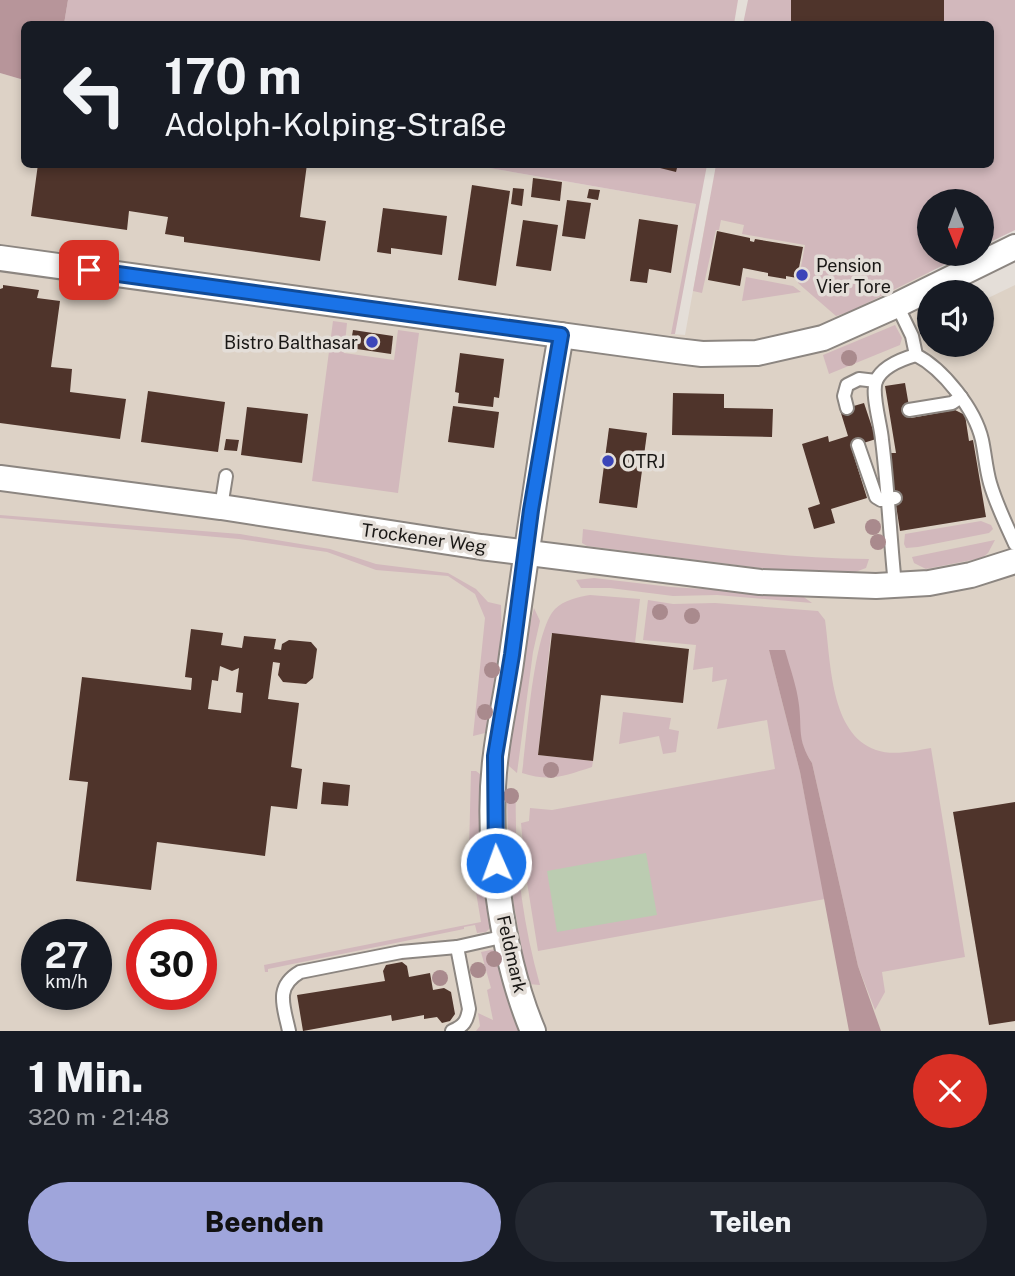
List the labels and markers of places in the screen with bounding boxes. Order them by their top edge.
pin [59,240,119,300]
place label: Pension Vier Tore [816,255,891,297]
marker: Pension Vier Tore [794,267,810,283]
place label: Bistro Balthasar [224,332,358,353]
marker: Bistro Balthasar [364,334,380,350]
place label: OTRJ [622,451,665,472]
marker: OTRJ [600,453,616,469]

